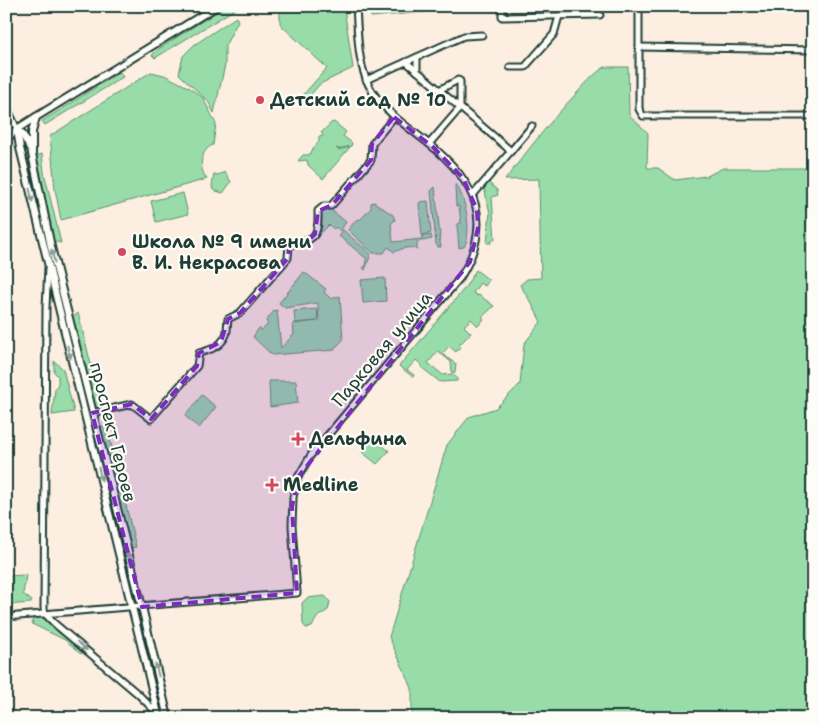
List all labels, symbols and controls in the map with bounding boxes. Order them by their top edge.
place label: Детский сад № 10 [270,88,446,112]
marker: Детский сад № 10 [254,94,266,106]
one-way arrow [27,188,35,203]
place label: Школа № 9 имени В. И. Некрасова [132,230,312,275]
marker: Школа № 9 имени В. И. Некрасова [116,246,128,258]
one-way arrow [49,248,57,263]
street label: Парковая улица [326,286,438,412]
one-way arrow [65,344,73,359]
street label: проспект Героев [84,360,142,504]
place label: Дельфина [309,427,407,451]
marker: Дельфина [291,432,305,446]
one-way arrow [96,467,104,482]
place label: Medline [283,473,359,497]
marker: Medline [265,478,279,492]
one-way arrow [125,552,133,567]
one-way arrow [76,640,88,651]
one-way arrow [153,663,161,678]

